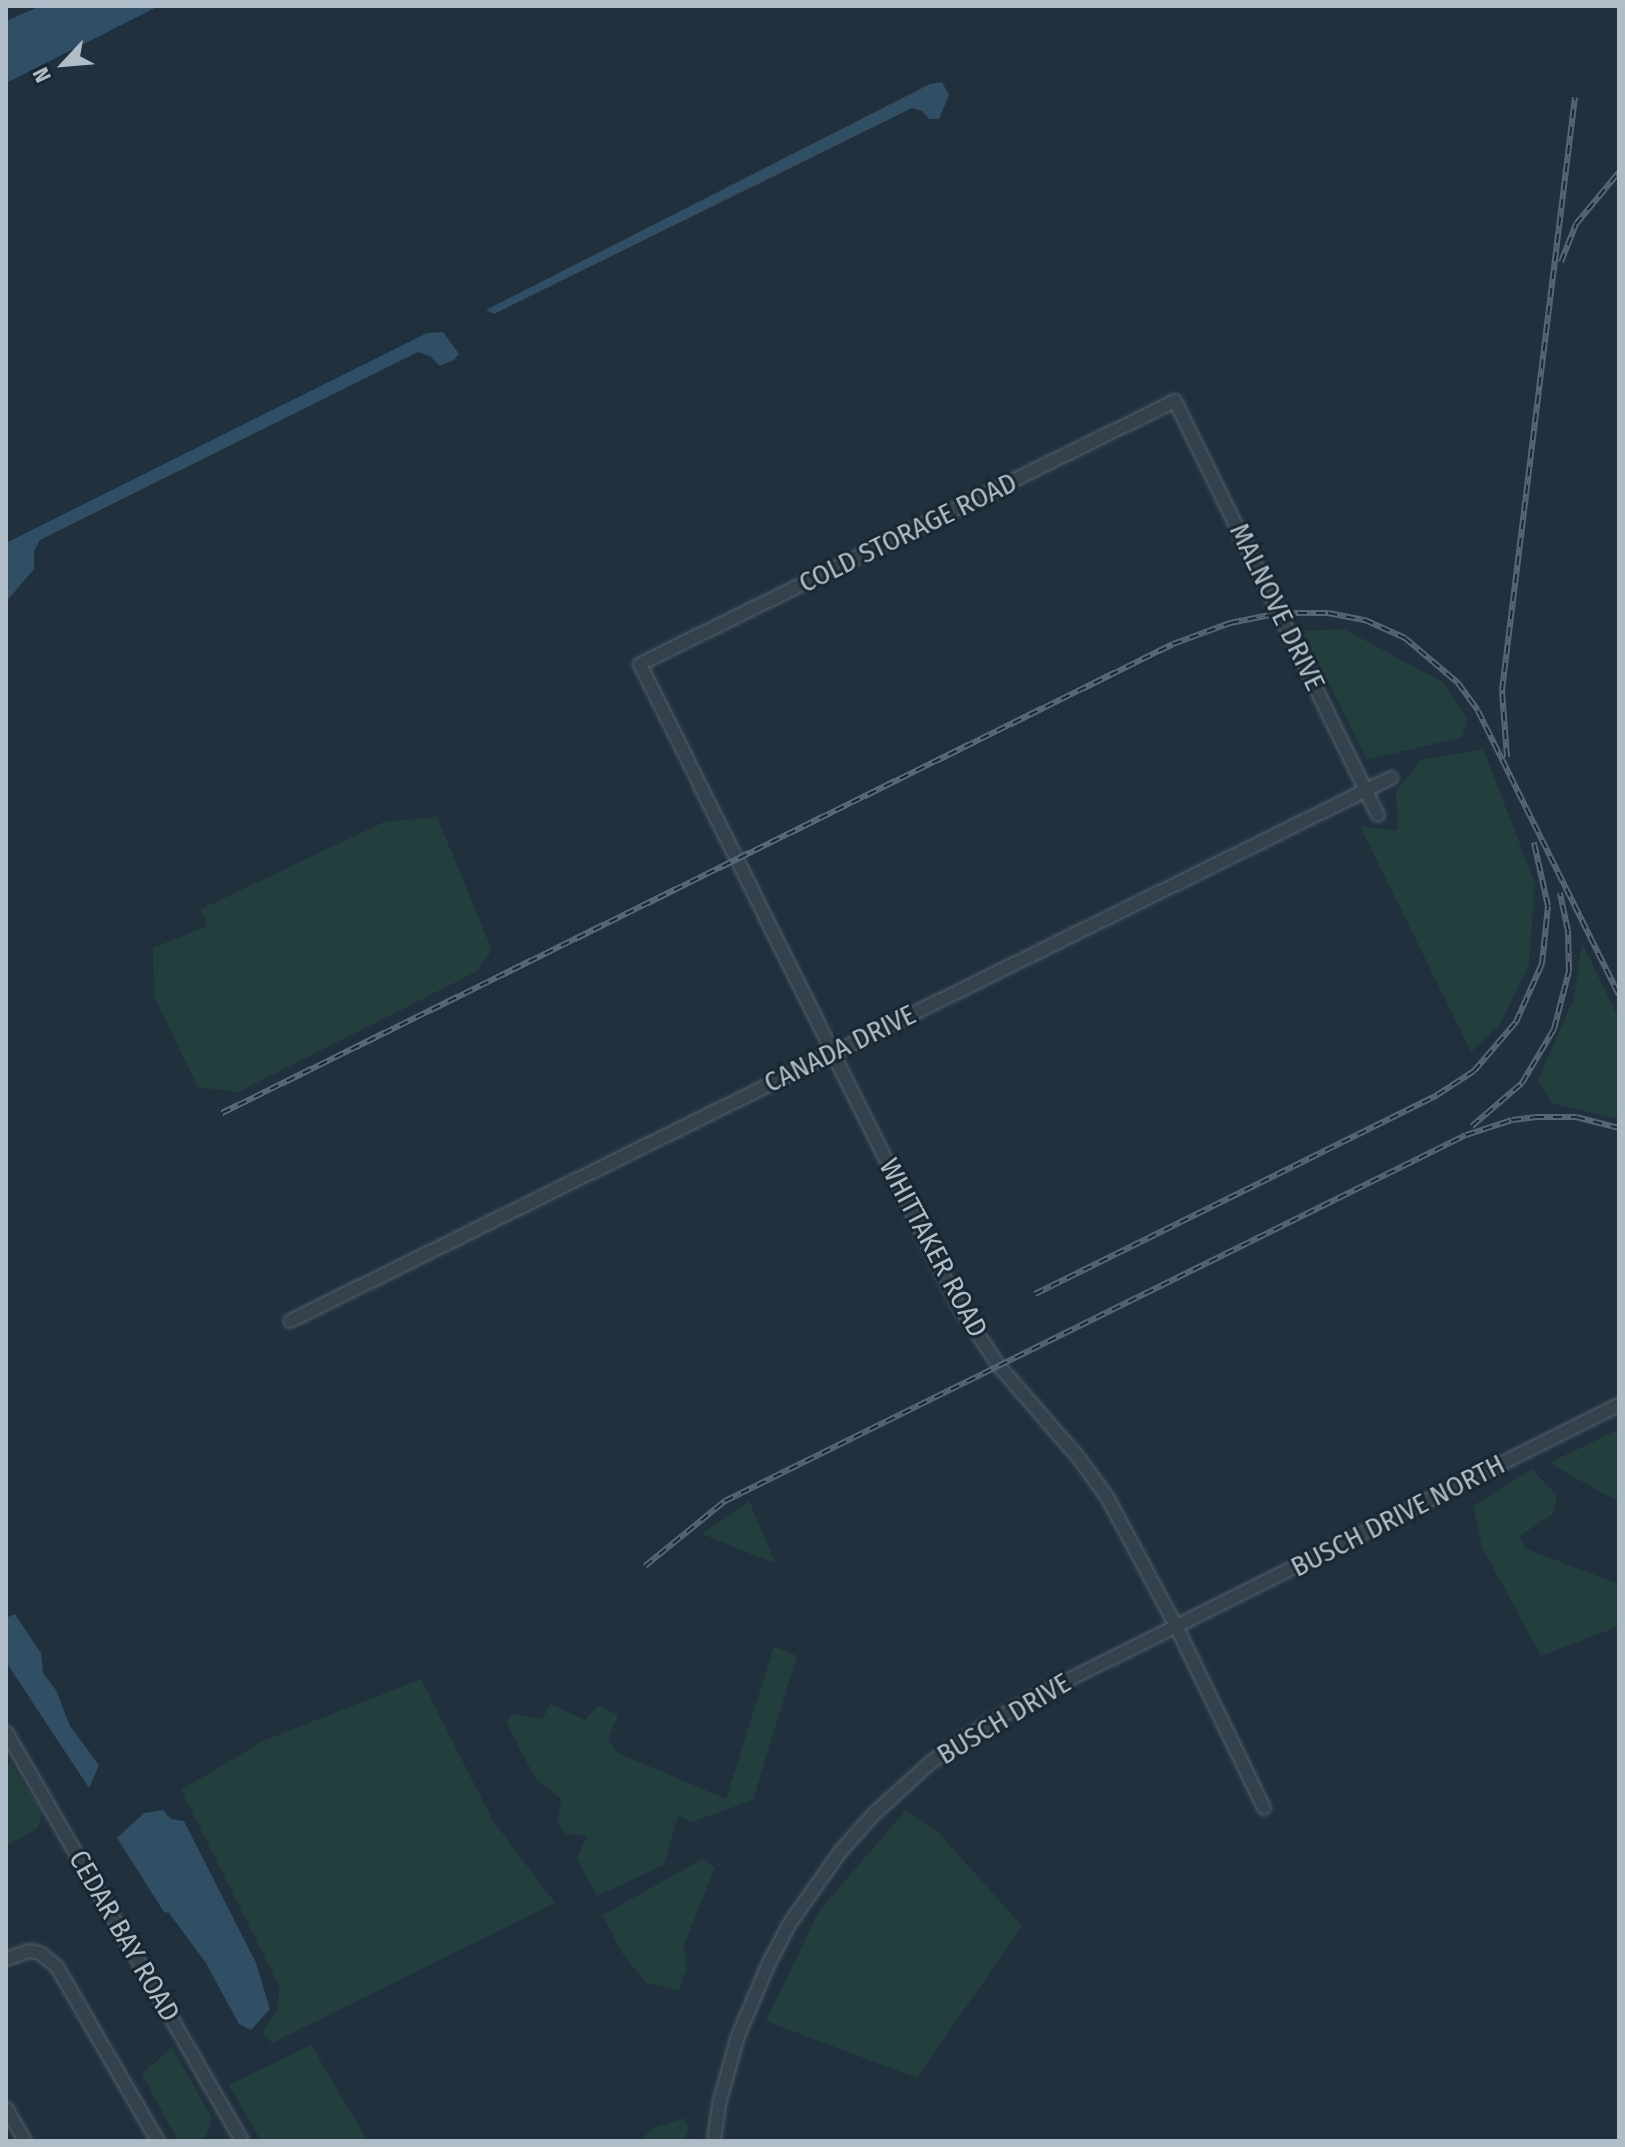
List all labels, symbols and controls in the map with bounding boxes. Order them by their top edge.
north arrow [24,24,104,104]
text: N [27,63,57,87]
street label: COLD STORAGE ROAD [794,466,1022,600]
street label: MALNOVE DRIVE [1222,518,1332,696]
street label: CANADA DRIVE [759,998,921,1100]
street label: WHITTAKER ROAD [872,1153,994,1343]
street label: BUSCH DRIVE NORTH [1286,1448,1510,1584]
street label: BUSCH DRIVE [931,1666,1077,1772]
street label: CEDAR BAY ROAD [61,1844,187,2028]

